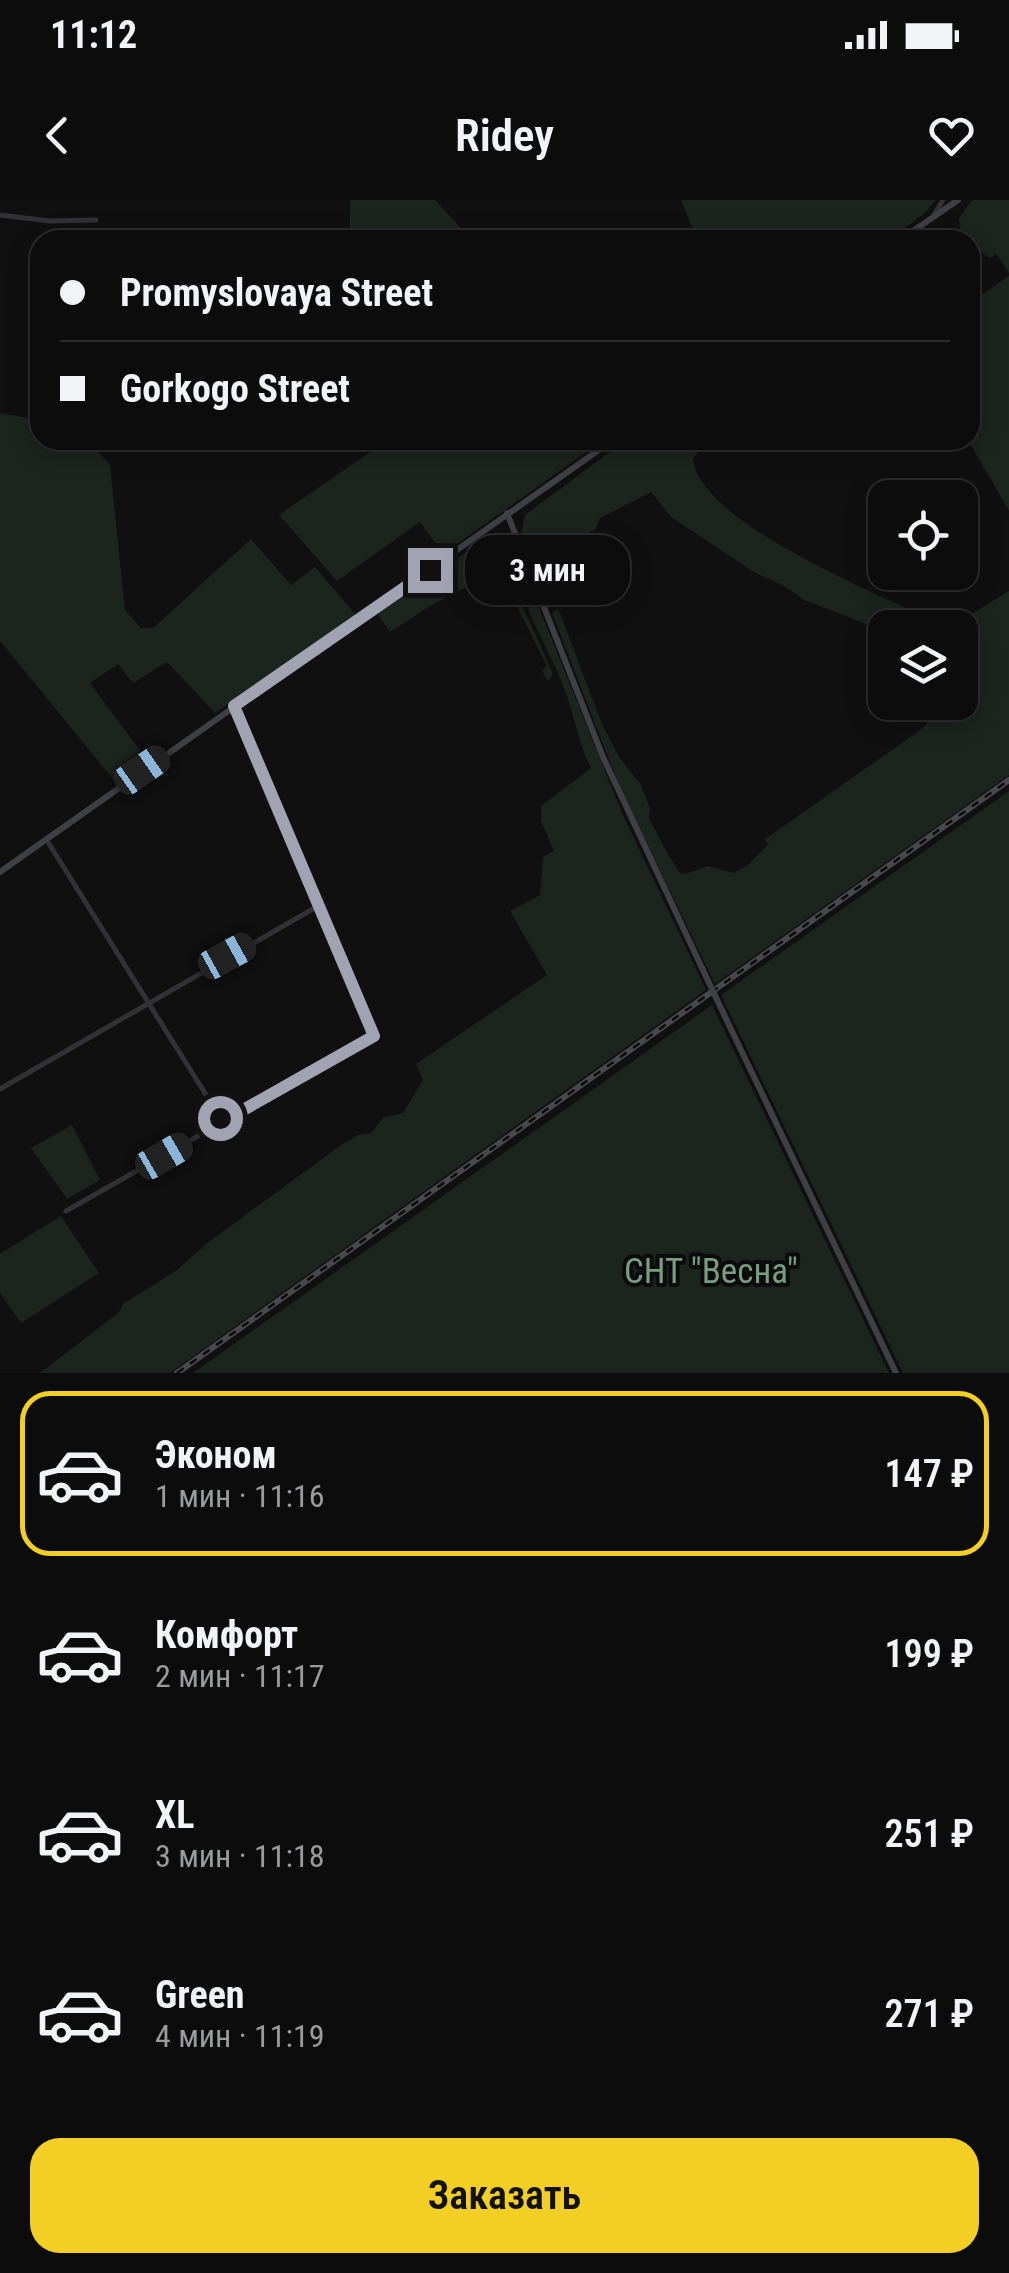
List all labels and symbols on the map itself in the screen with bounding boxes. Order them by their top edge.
callout: 3 мин [465,535,630,605]
route end [408,548,453,593]
car [109,741,175,799]
car [193,928,261,984]
route start [198,1096,243,1141]
car [131,1128,197,1184]
park label: СНТ "Весна" [624,1251,798,1292]

